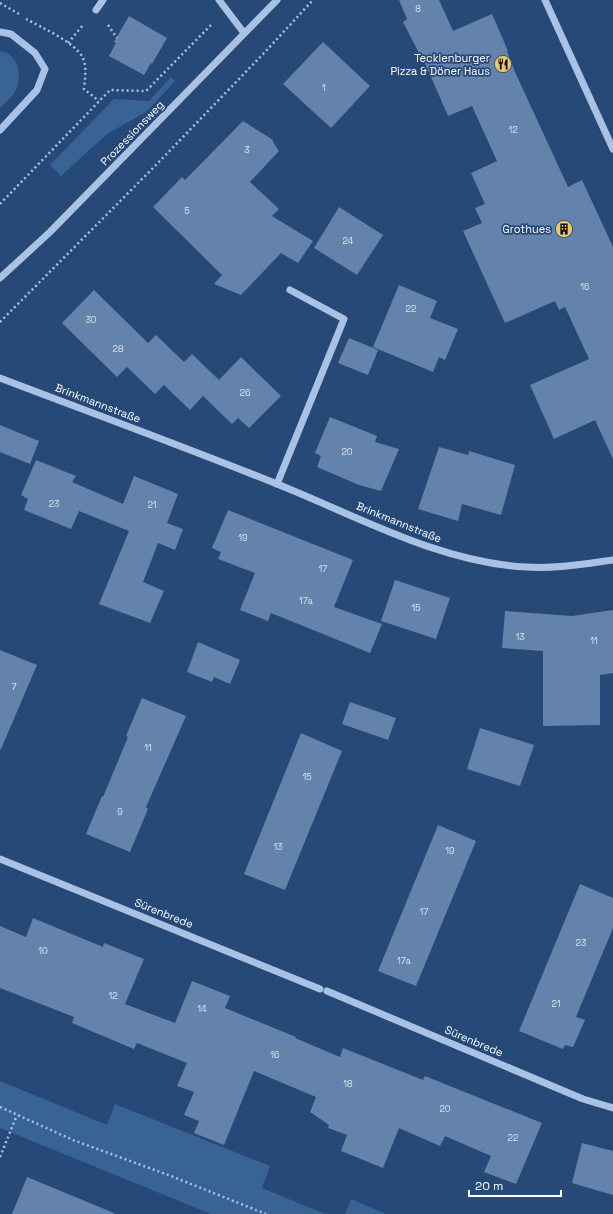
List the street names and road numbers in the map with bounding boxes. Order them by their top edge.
street label: Prozessionsweg [97,98,167,168]
street label: Brinkmannstraße [53,380,143,426]
street label: Brinkmannstraße [354,499,444,545]
street label: Sürenbrede [133,895,195,931]
street label: Sürenbrede [443,1022,505,1060]

